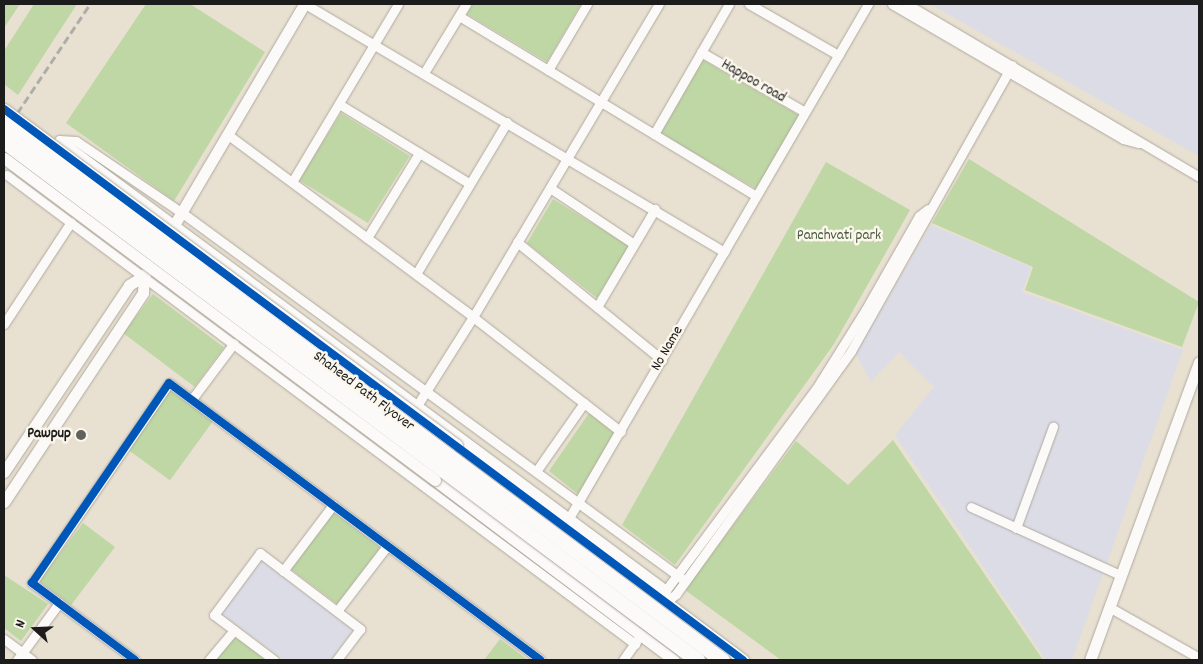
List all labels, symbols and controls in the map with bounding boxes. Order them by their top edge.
street label: Happoo road [717,56,789,108]
park label: Panchvati park [797,228,881,246]
street label: No Name [648,323,688,375]
street label: Shaheed Path Flyover [309,348,417,436]
place label: Pawpup [27,426,71,444]
marker: Pawpup [75,429,87,441]
north arrow [10,604,60,654]
text: N [10,617,31,631]

